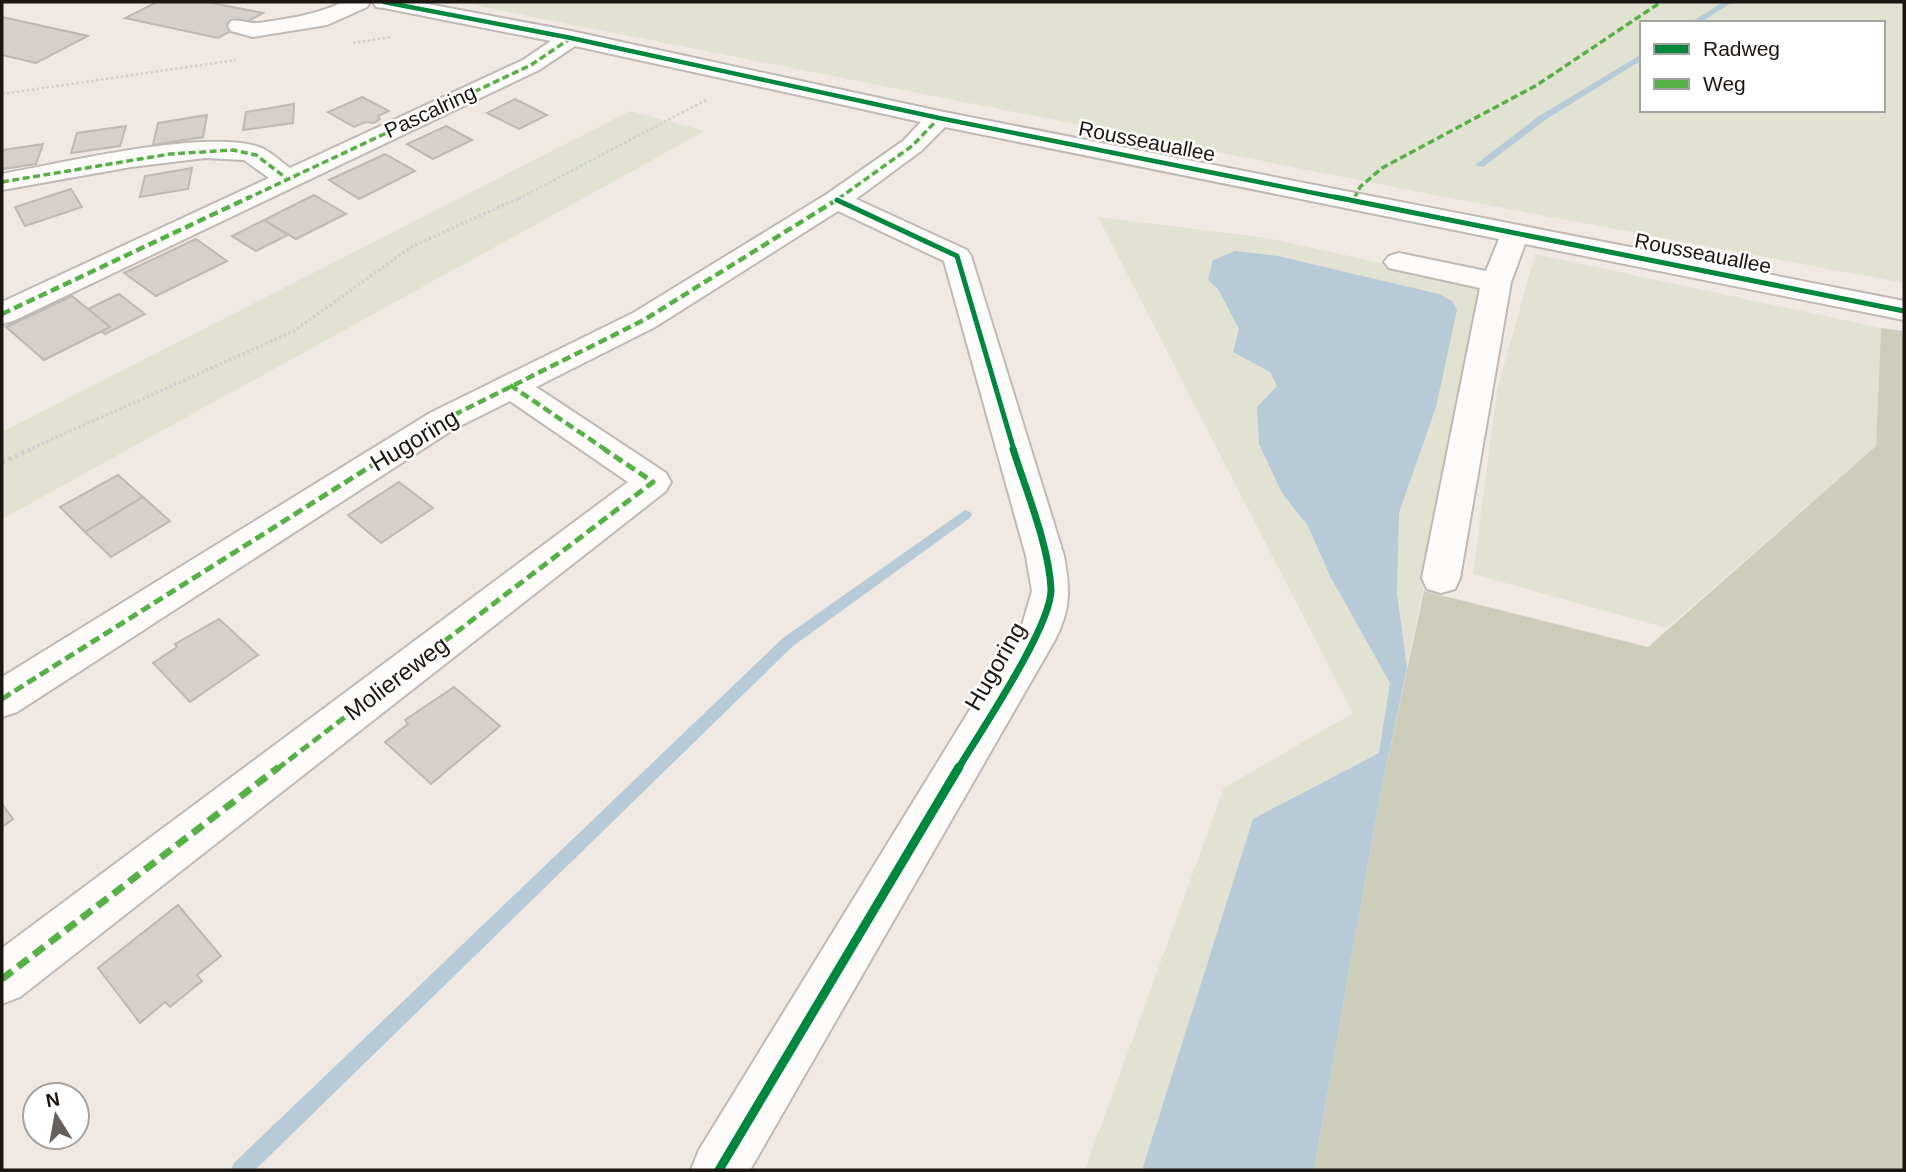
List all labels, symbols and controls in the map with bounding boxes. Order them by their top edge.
legend [1640,21,1885,112]
text: Radweg [1703,37,1780,60]
text: Weg [1703,72,1746,95]
street label: Pascalring [381,80,479,142]
street label: Rousseauallee [1077,116,1217,166]
street label: Rousseauallee [1633,228,1773,278]
street label: Hugoring [365,403,463,477]
street label: Hugoring [959,617,1031,715]
street label: Moliereweg [339,630,453,726]
north arrow [21,1081,91,1151]
text: N [44,1088,62,1111]

